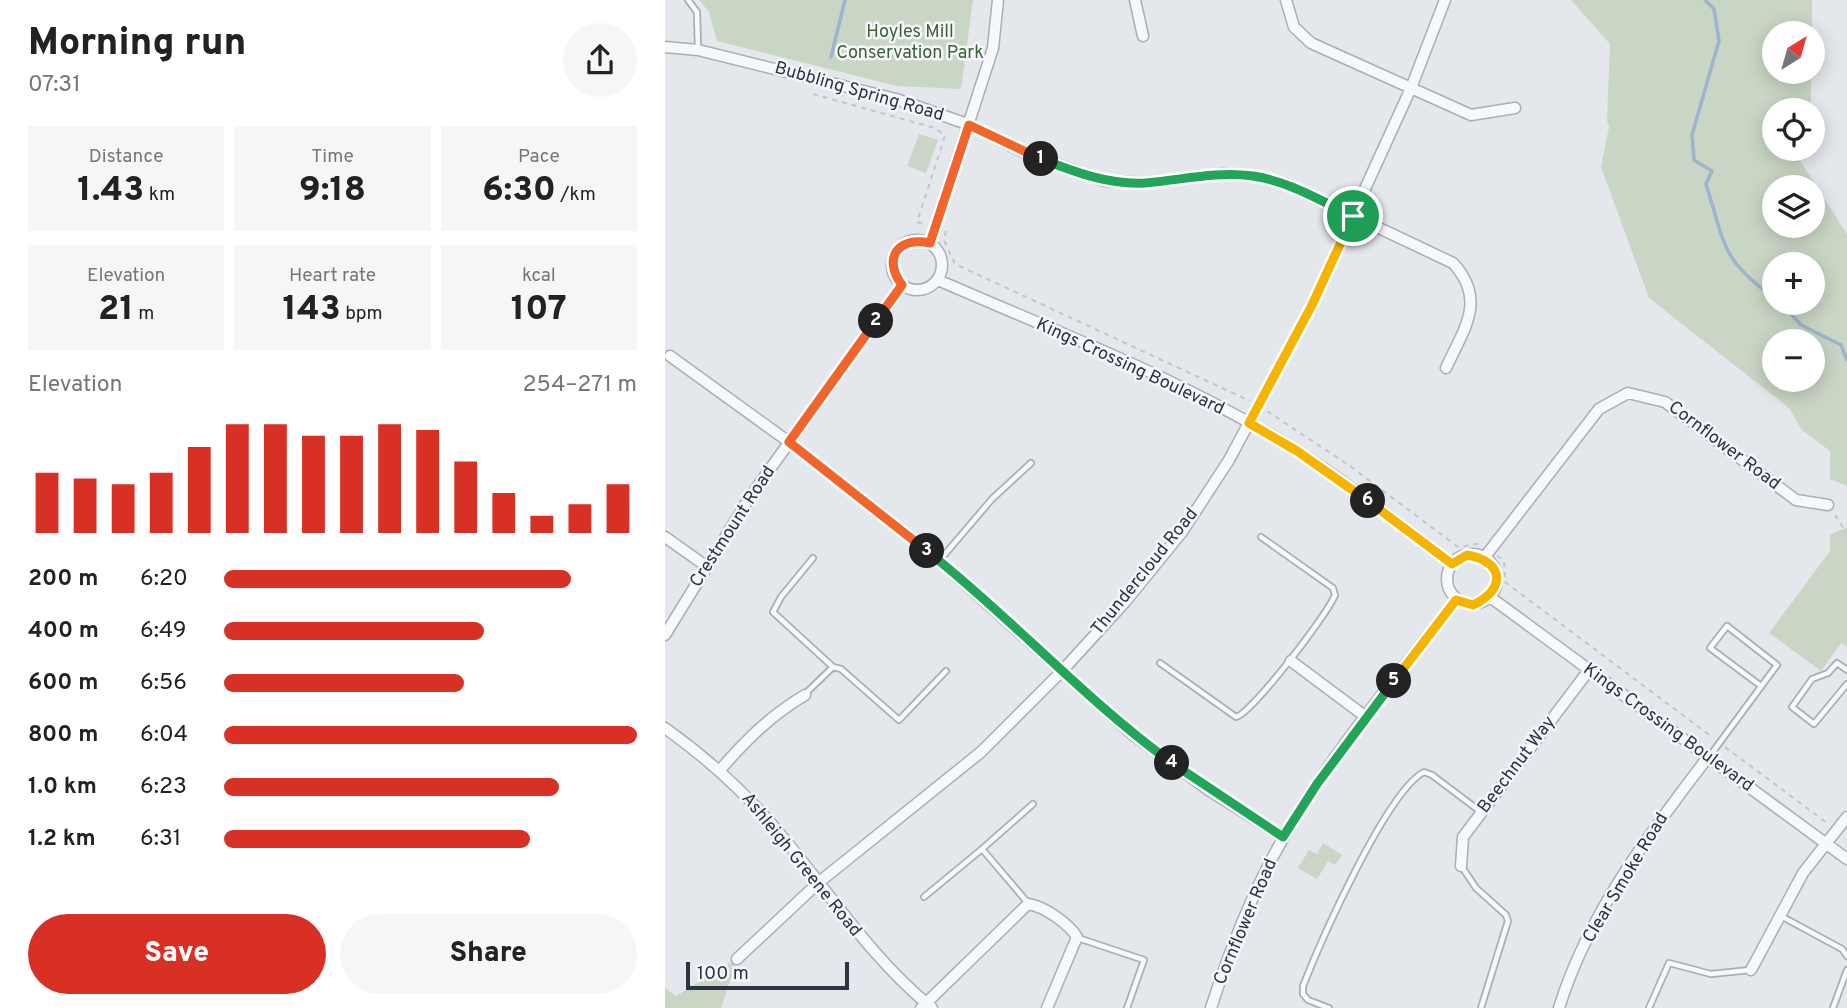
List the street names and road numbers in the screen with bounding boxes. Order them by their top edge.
street label: Bubbling Spring Road [772,57,946,127]
street label: Kings Crossing Boulevard [1032,313,1228,421]
street label: Cornflower Road [1663,396,1785,496]
street label: Crestmount Road [685,462,781,592]
street label: Thundercloud Road [1086,504,1204,640]
street label: Kings Crossing Boulevard [1578,658,1758,798]
street label: Beechnut Way [1473,712,1561,818]
street label: Ashleigh Greene Road [736,788,866,942]
street label: Clear Smoke Road [1578,809,1674,947]
street label: Cornflower Road [1209,855,1283,989]

